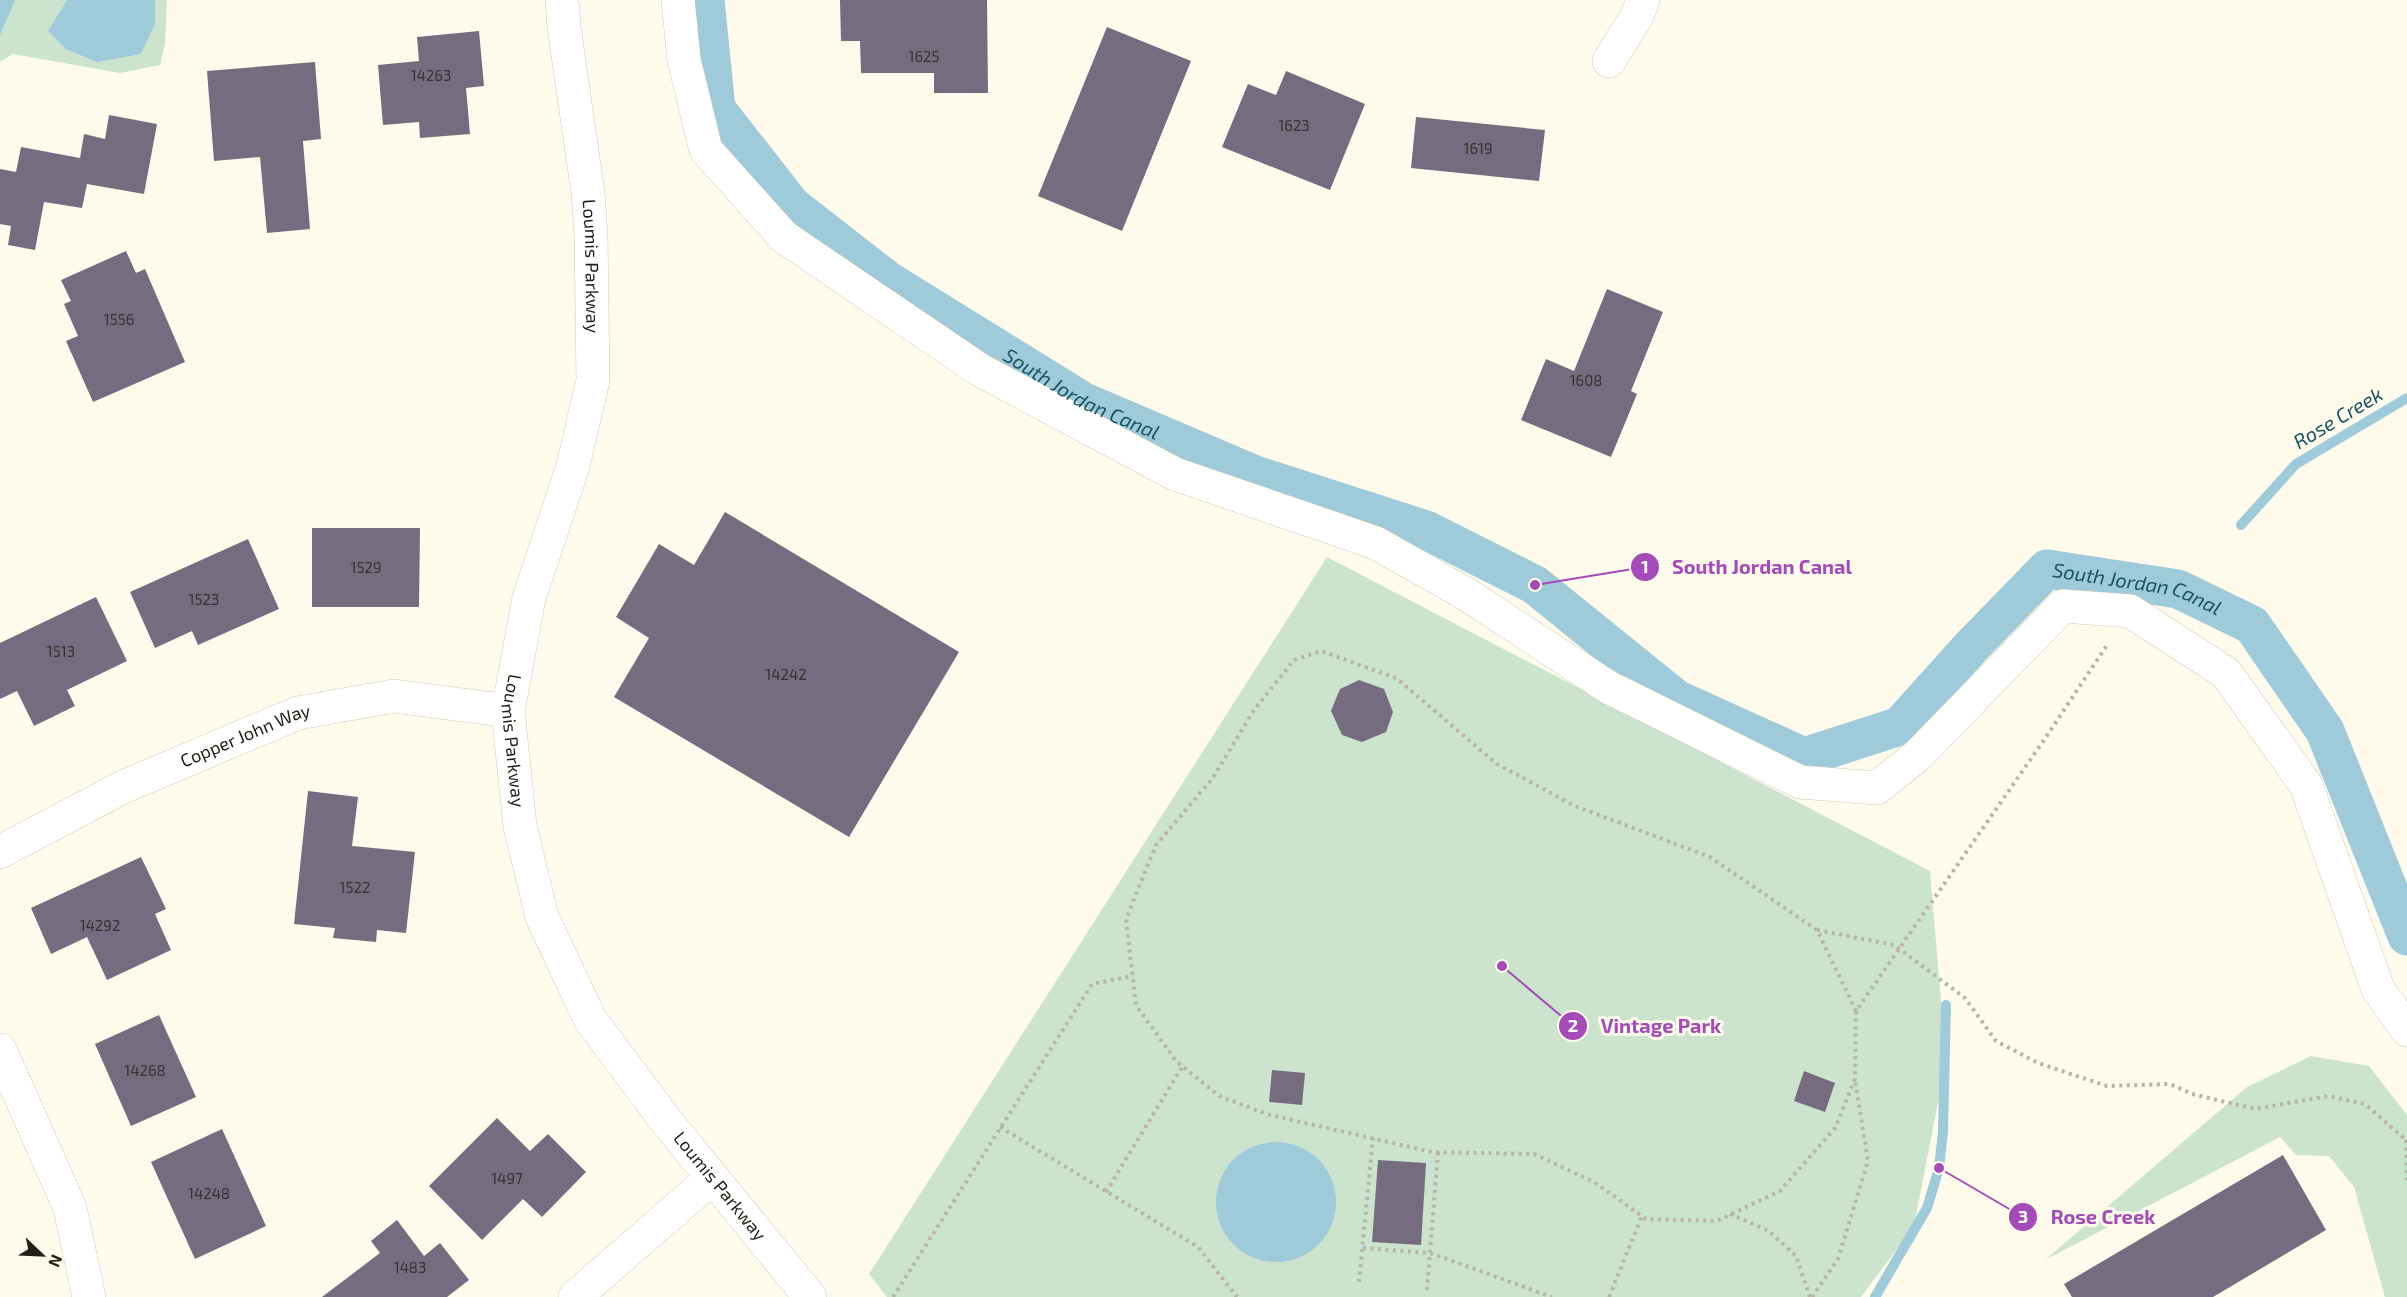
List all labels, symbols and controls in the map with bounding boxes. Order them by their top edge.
house number: 1625 [908,47,940,65]
house number: 14263 [411,66,451,84]
house number: 1623 [1278,116,1310,134]
house number: 1619 [1463,139,1493,157]
street label: Loumis Parkway [578,198,604,334]
house number: 1556 [104,310,134,328]
water label: South Jordan Canal [999,342,1163,444]
house number: 1608 [1570,371,1602,389]
water label: Rose Creek [2289,381,2386,453]
callout: South Jordan Canal [1630,548,1864,586]
text: South Jordan Canal [1672,554,1852,578]
text: 1 [1641,555,1649,577]
water label: South Jordan Canal [2051,557,2226,619]
house number: 1529 [350,558,382,576]
house number: 1523 [189,590,219,608]
house number: 1513 [47,642,75,660]
house number: 14242 [765,665,807,683]
street label: Loumis Parkway [497,672,530,809]
street label: Copper John Way [177,699,312,772]
house number: 1522 [340,878,370,896]
house number: 14292 [80,916,120,934]
callout: Vintage Park [1558,1007,1733,1045]
text: Vintage Park [1601,1013,1722,1037]
text: 2 [1568,1014,1578,1036]
house number: 14268 [124,1061,166,1079]
street label: Loumis Parkway [669,1127,772,1245]
house number: 1497 [491,1169,523,1187]
house number: 14248 [188,1184,230,1202]
callout: Rose Creek [2008,1198,2167,1236]
text: Rose Creek [2051,1204,2156,1228]
text: 3 [2018,1205,2028,1227]
north arrow [12,1225,72,1285]
text: N [45,1252,67,1270]
house number: 1483 [394,1258,426,1276]

